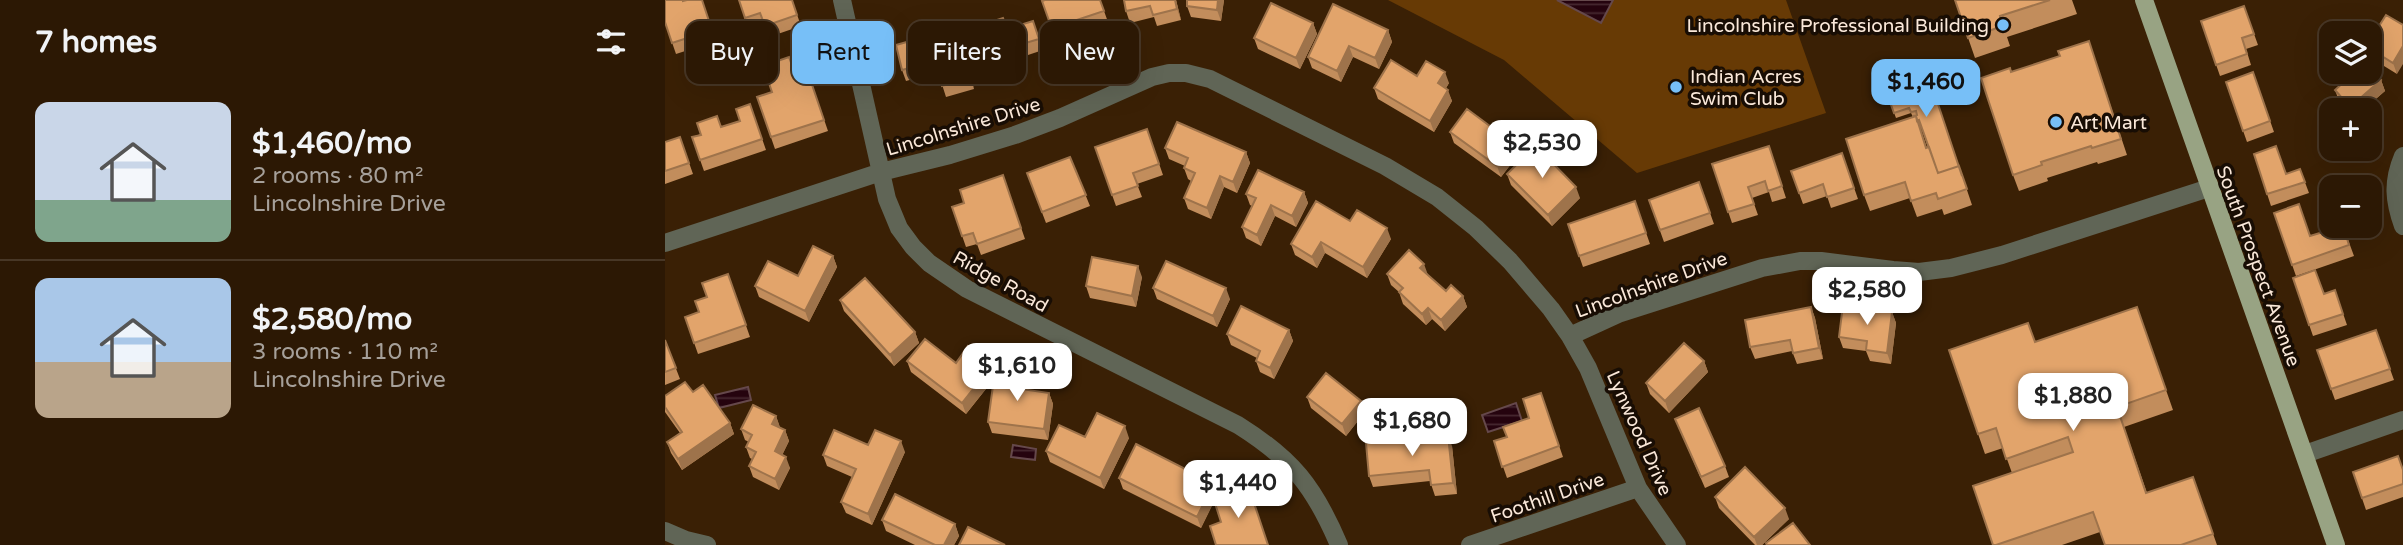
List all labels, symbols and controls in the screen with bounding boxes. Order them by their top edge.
place label: Lincolnshire Professional Building [1686,15,1989,37]
marker: Lincolnshire Professional Building [1995,17,2011,33]
chip: Buy [686,21,778,84]
chip: Rent [792,21,894,84]
chip: Filters [908,21,1026,84]
chip: New [1040,21,1139,84]
map controls [2319,21,2382,238]
button: layers [2319,21,2382,84]
icon: filters [592,23,630,61]
text: 7 homes [35,24,157,61]
pin: $1,460 [1869,60,1983,119]
place label: Indian Acres Swim Club [1690,66,1802,110]
text: $1,460 [1887,68,1965,96]
marker: Indian Acres Swim Club [1668,79,1684,95]
street label: Lincolnshire Drive [884,93,1043,161]
button: + [2319,98,2382,161]
place label: Art Mart [2070,112,2147,134]
marker: Art Mart [2048,114,2064,130]
pin: $2,530 [1485,120,1599,180]
text: $1,460/mo [252,125,412,162]
text: $2,530 [1503,129,1581,157]
icon: home [91,130,175,214]
text: 2 rooms · 80 m² [252,162,423,190]
street label: South Prospect Avenue [2211,163,2305,370]
button: − [2319,175,2382,238]
text: Lincolnshire Drive [252,190,446,218]
street label: Ridge Road [949,247,1052,317]
street label: Lincolnshire Drive [1572,247,1730,323]
pin: $2,580 [1810,268,1924,327]
text: $2,580 [1828,276,1906,304]
text: $2,580/mo [252,301,412,338]
icon: home [91,306,175,390]
text: 3 rooms · 110 m² [252,338,438,366]
pin: $1,610 [960,344,1074,403]
text: $1,610 [978,352,1056,380]
text: Lincolnshire Drive [252,366,446,394]
street label: Lynwood Drive [1602,368,1676,499]
pin: $1,880 [2016,374,2130,433]
text: $1,880 [2034,382,2112,410]
pin: $1,680 [1355,398,1469,458]
text: $1,680 [1373,407,1451,435]
pin: $1,440 [1181,461,1295,520]
street label: Foothill Drive [1488,468,1607,528]
text: $1,440 [1199,469,1277,497]

